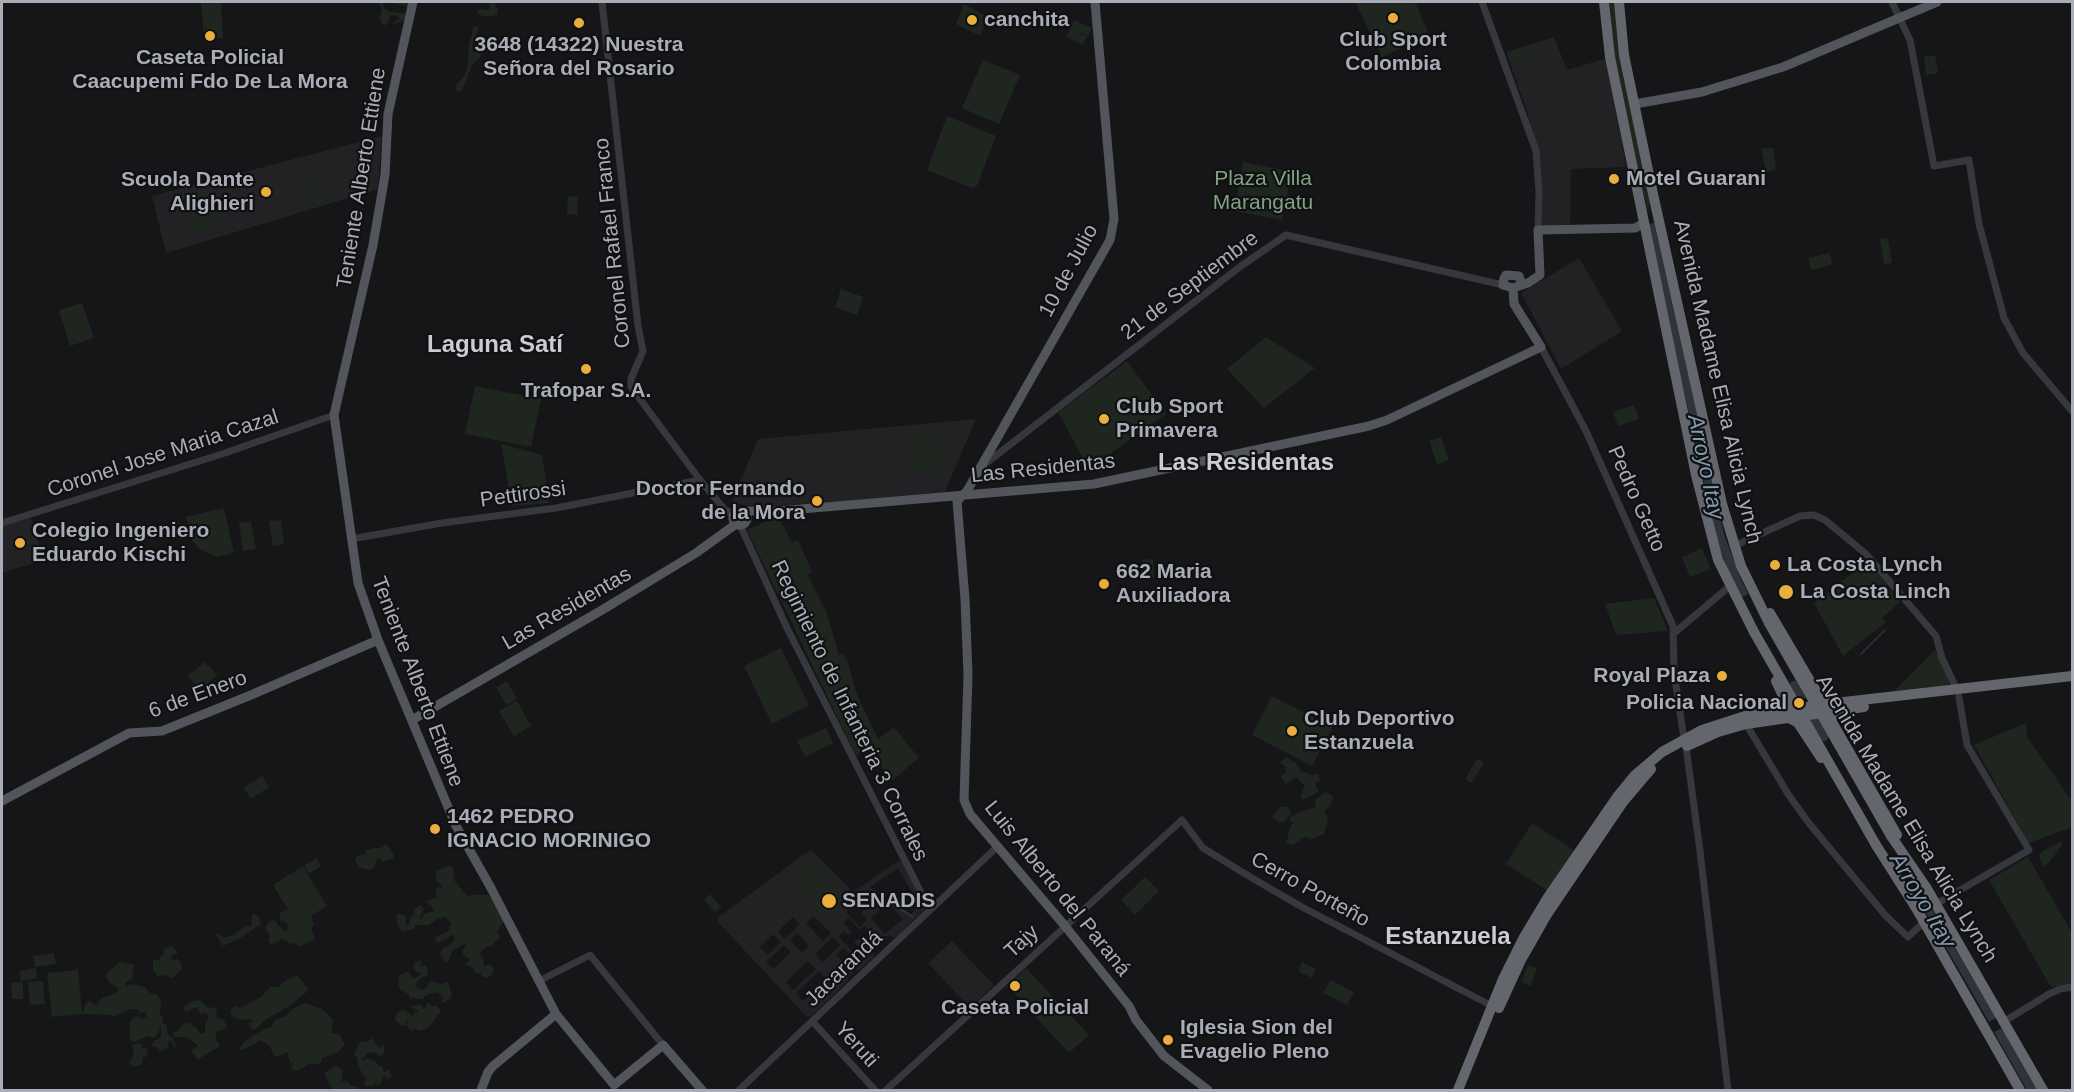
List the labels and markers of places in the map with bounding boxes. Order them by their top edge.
place label: canchita [984,7,1069,33]
marker: Club Sport Colombia [1386,11,1400,25]
marker: canchita [965,13,979,27]
marker: 3648 (14322) Nuestra Señora del Rosario [572,16,586,30]
place label: Club Sport Colombia [1339,27,1447,77]
marker: Caseta Policial Caacupemi Fdo De La Mora [203,29,217,43]
place label: 3648 (14322) Nuestra Señora del Rosario [475,32,683,82]
place label: Caseta Policial Caacupemi Fdo De La Mora [72,45,348,95]
place label: Motel Guarani [1626,166,1766,192]
place label: Scuola Dante Alighieri [121,167,254,217]
marker: Motel Guarani [1607,172,1621,186]
marker: Scuola Dante Alighieri [259,185,273,199]
marker: Trafopar S.A. [579,362,593,376]
place label: Trafopar S.A. [521,378,651,404]
place label: Club Sport Primavera [1116,394,1223,444]
marker: Club Sport Primavera [1097,412,1111,426]
place label: Doctor Fernando de la Mora [636,476,805,526]
marker: Doctor Fernando de la Mora [810,494,824,508]
place label: Colegio Ingeniero Eduardo Kischi [32,518,209,568]
marker: Colegio Ingeniero Eduardo Kischi [13,536,27,550]
place label: La Costa Lynch [1787,552,1943,578]
marker: La Costa Lynch [1768,558,1782,572]
place label: 662 Maria Auxiliadora [1116,559,1230,609]
marker: 662 Maria Auxiliadora [1097,577,1111,591]
place label: La Costa Linch [1800,579,1951,605]
marker: La Costa Linch [1777,583,1795,601]
place label: Royal Plaza [1593,663,1710,689]
marker: Royal Plaza [1715,669,1729,683]
place label: Policia Nacional [1626,690,1787,716]
marker: Policia Nacional [1792,696,1806,710]
place label: Club Deportivo Estanzuela [1304,706,1454,756]
marker: Club Deportivo Estanzuela [1285,724,1299,738]
place label: 1462 PEDRO IGNACIO MORINIGO [447,804,651,854]
marker: 1462 PEDRO IGNACIO MORINIGO [428,822,442,836]
place label: SENADIS [842,888,935,914]
marker: SENADIS [820,892,838,910]
marker: Caseta Policial [1008,979,1022,993]
place label: Caseta Policial [941,995,1089,1021]
place label: Iglesia Sion del Evagelio Pleno [1180,1015,1333,1065]
marker: Iglesia Sion del Evagelio Pleno [1161,1033,1175,1047]

